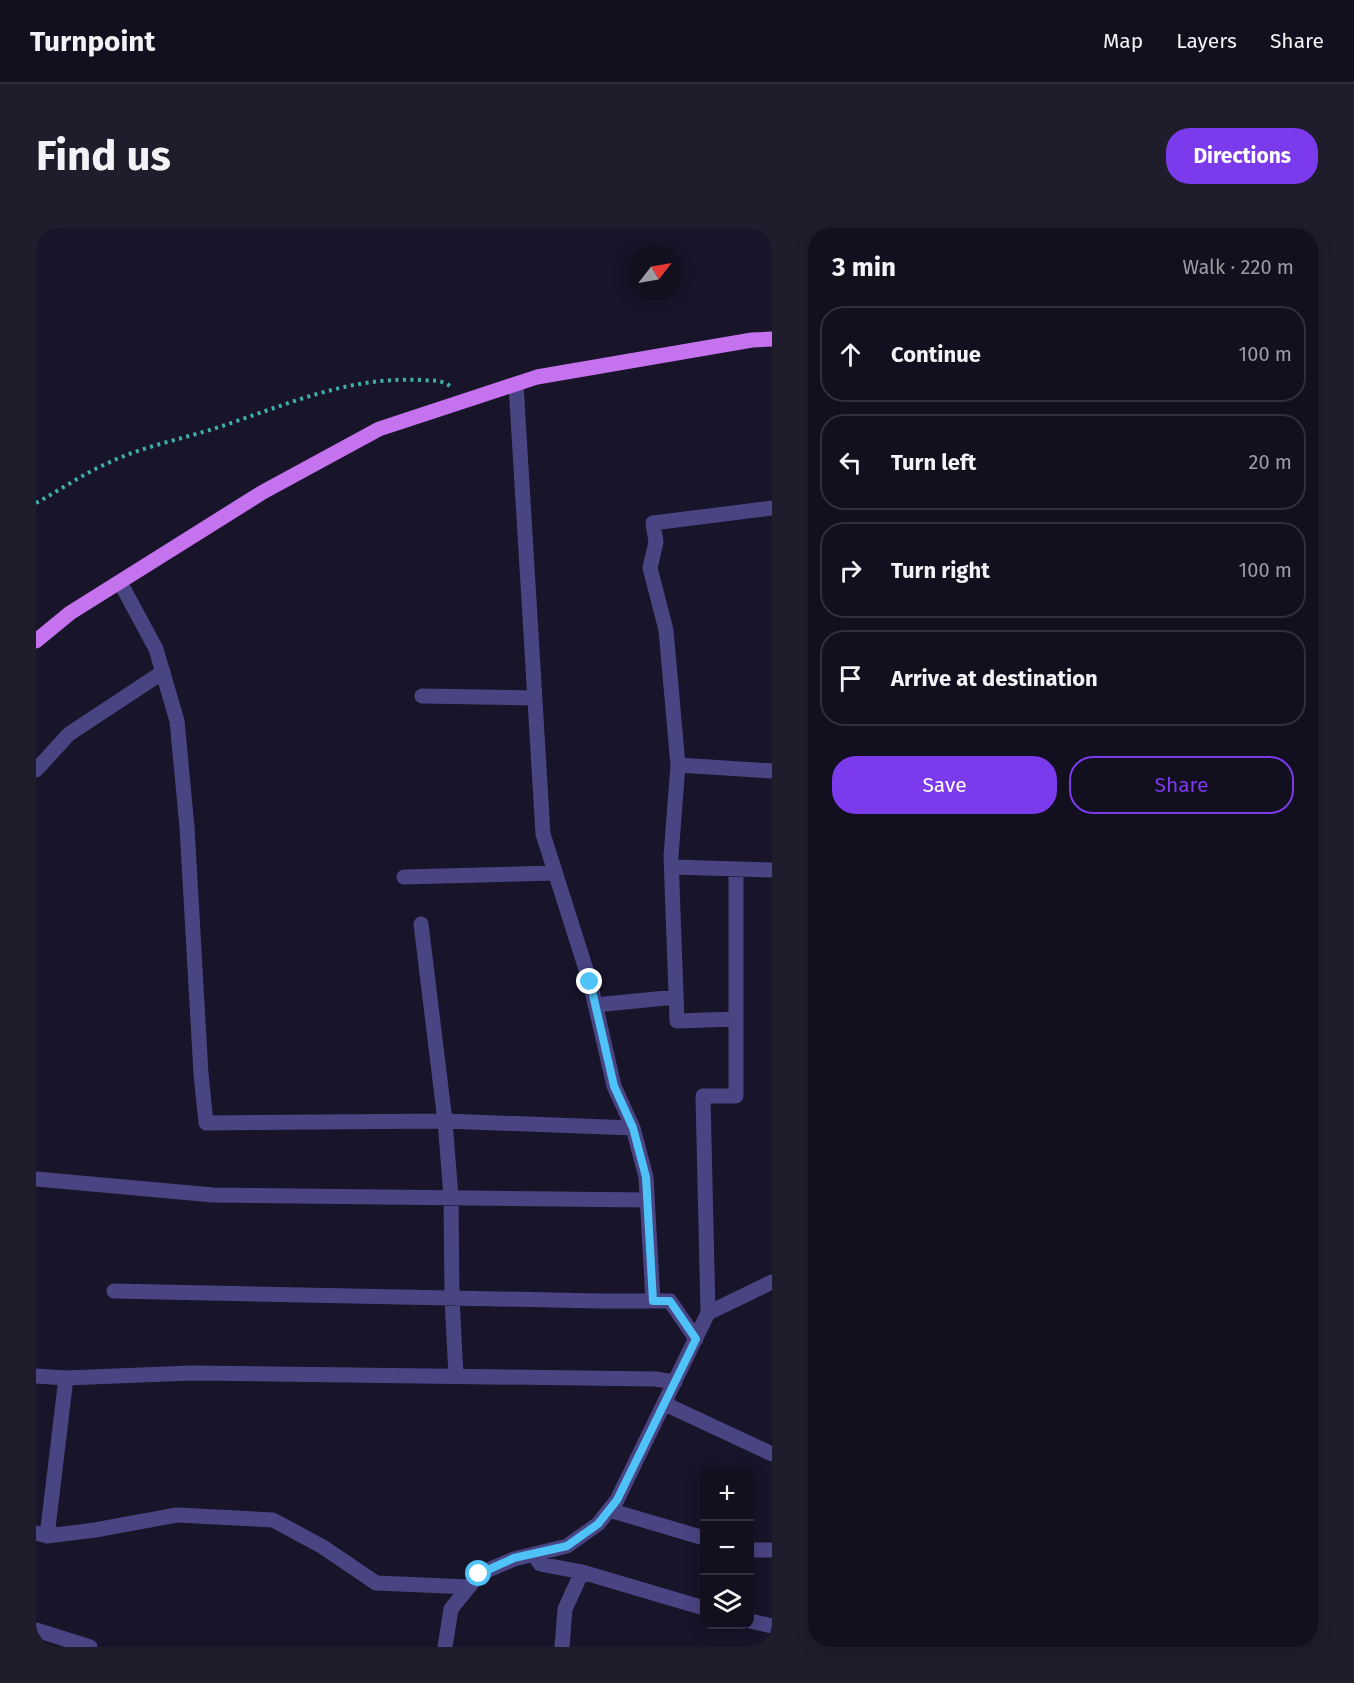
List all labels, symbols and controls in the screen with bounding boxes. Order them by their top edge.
text: Turnpoint [30,25,155,58]
text: Map [1103,28,1143,54]
text: Layers [1176,28,1237,54]
text: Share [1270,28,1324,54]
button: Directions [1166,128,1318,184]
text: Find us [36,131,171,181]
north arrow [628,246,682,300]
text: 3 min [832,252,896,283]
text: Walk · 220 m [1183,255,1294,279]
icon: ahead [834,338,867,371]
text: Continue [891,341,981,368]
text: 100 m [1239,342,1292,366]
icon: left [834,446,867,479]
text: Turn left [891,449,976,476]
text: 20 m [1249,450,1292,474]
icon: right [834,554,867,587]
text: Turn right [891,557,990,584]
text: 100 m [1239,558,1292,582]
icon: arrive [834,662,867,695]
text: Arrive at destination [891,665,1098,692]
button: Save [832,756,1057,814]
button: Share [1069,756,1294,814]
route end [576,968,602,994]
map controls [700,1467,754,1629]
button: + [700,1467,754,1521]
button: − [700,1521,754,1575]
route start [465,1560,491,1586]
button: layers [700,1575,754,1629]

